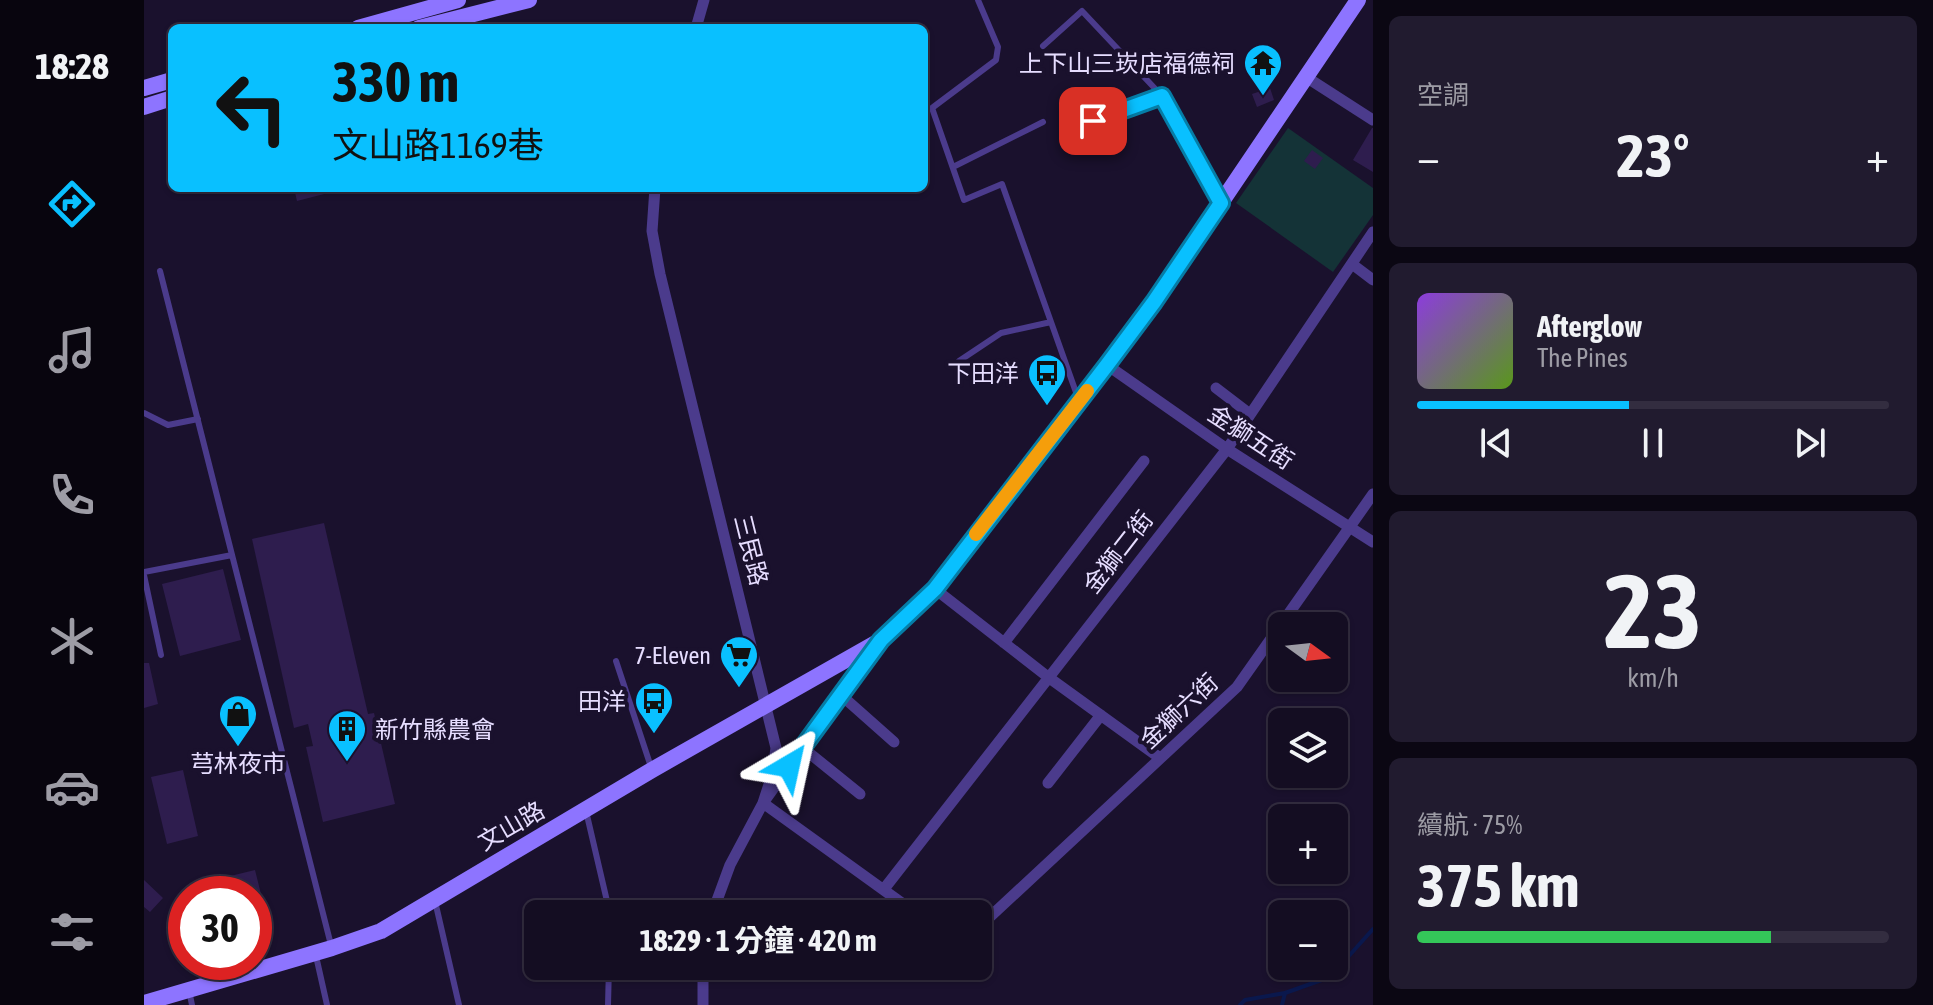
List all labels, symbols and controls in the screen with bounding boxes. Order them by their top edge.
temple icon: 上下山三崁店福德祠 [1242,42,1284,97]
text: 18:28 [35,45,109,87]
text: 330 m [332,50,459,114]
place label: 上下山三崁店福德祠 [1019,50,1235,77]
icon: left [200,56,304,160]
text: 空調 [1417,80,1469,110]
pin [1059,87,1127,155]
icon: arrive [1071,99,1115,143]
text: 23° [1617,121,1689,190]
text: 文山路1169巷 [332,124,544,166]
text: − [1417,131,1440,181]
text: + [1866,131,1889,181]
icon: directions [44,176,100,232]
text: Afterglow [1537,309,1642,343]
icon: music [44,322,100,378]
text: The Pines [1537,343,1628,373]
bus stop icon: 下田洋 [1026,352,1068,407]
place label: 下田洋 [947,360,1019,387]
street label: 金獅五街 [1203,400,1299,474]
icon: previous [1474,421,1518,465]
icon: pause [1631,421,1675,465]
icon: next [1788,421,1832,465]
icon: phone [44,467,100,523]
street label: 金獅二街 [1078,506,1158,598]
street label: 三民路 [729,512,773,588]
text: 23 [1604,551,1702,670]
north arrow [1268,612,1348,692]
map controls [1268,612,1348,980]
icon: climate [44,613,100,669]
supermarket icon: 7-Eleven [718,634,760,689]
place label: 7-Eleven [635,642,711,669]
text: km/h [1627,663,1679,693]
street label: 金獅六街 [1135,668,1223,754]
bus stop icon: 田洋 [633,680,675,735]
place label: 田洋 [578,688,626,715]
shop icon: 芎林夜市 [217,693,259,748]
building icon: 新竹縣農會 [326,708,368,763]
button: layers [1268,708,1348,788]
place label: 新竹縣農會 [375,716,495,743]
position arrow [747,724,831,808]
place label: 芎林夜市 [190,750,286,777]
icon: car [44,759,100,815]
street label: 文山路 [473,796,549,856]
button: + [1268,804,1348,884]
text: 續航 · 75% [1417,810,1522,840]
text: 375 km [1417,851,1579,920]
speed limit sign: 30 [168,876,272,980]
button: − [1268,900,1348,980]
icon: filters [44,904,100,960]
text: 18:29 · 1 分鐘 · 420 m [639,923,877,957]

